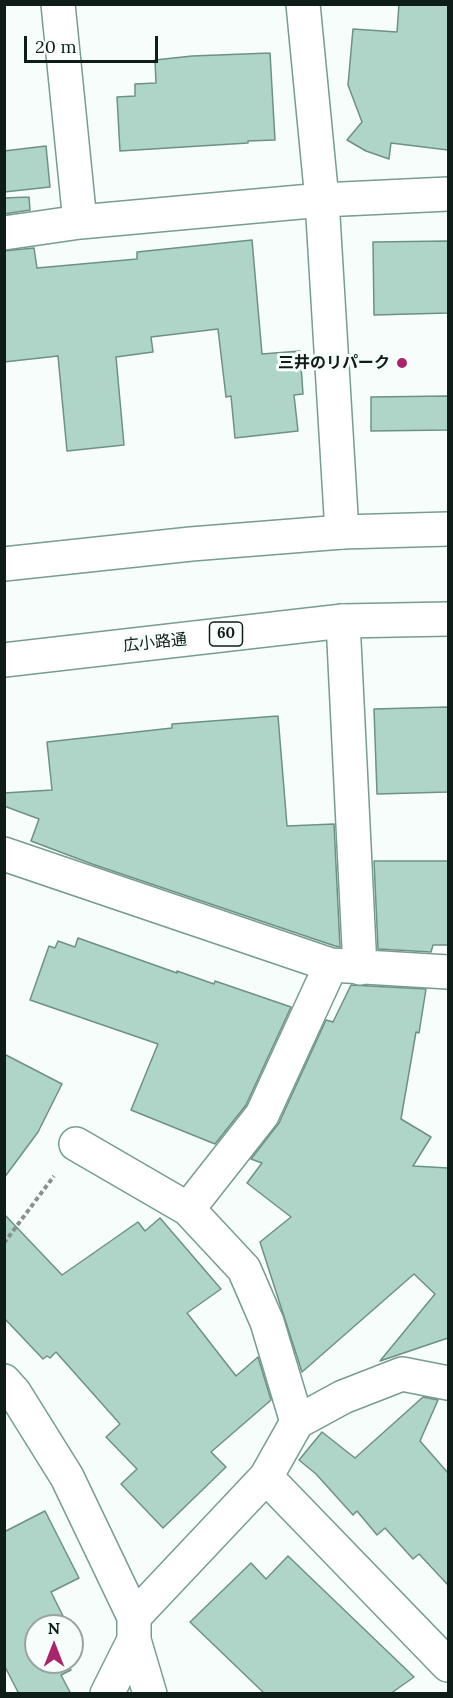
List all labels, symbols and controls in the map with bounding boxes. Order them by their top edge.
scale bar [27,24,160,62]
text: 20 m [35,35,77,58]
place label: 三井のリパーク [278,353,390,373]
marker: 三井のリパーク [395,356,409,370]
road number: 60 [210,622,242,646]
street label: 広小路通 [122,630,188,656]
north arrow [24,1614,84,1674]
text: N [48,1618,60,1638]

